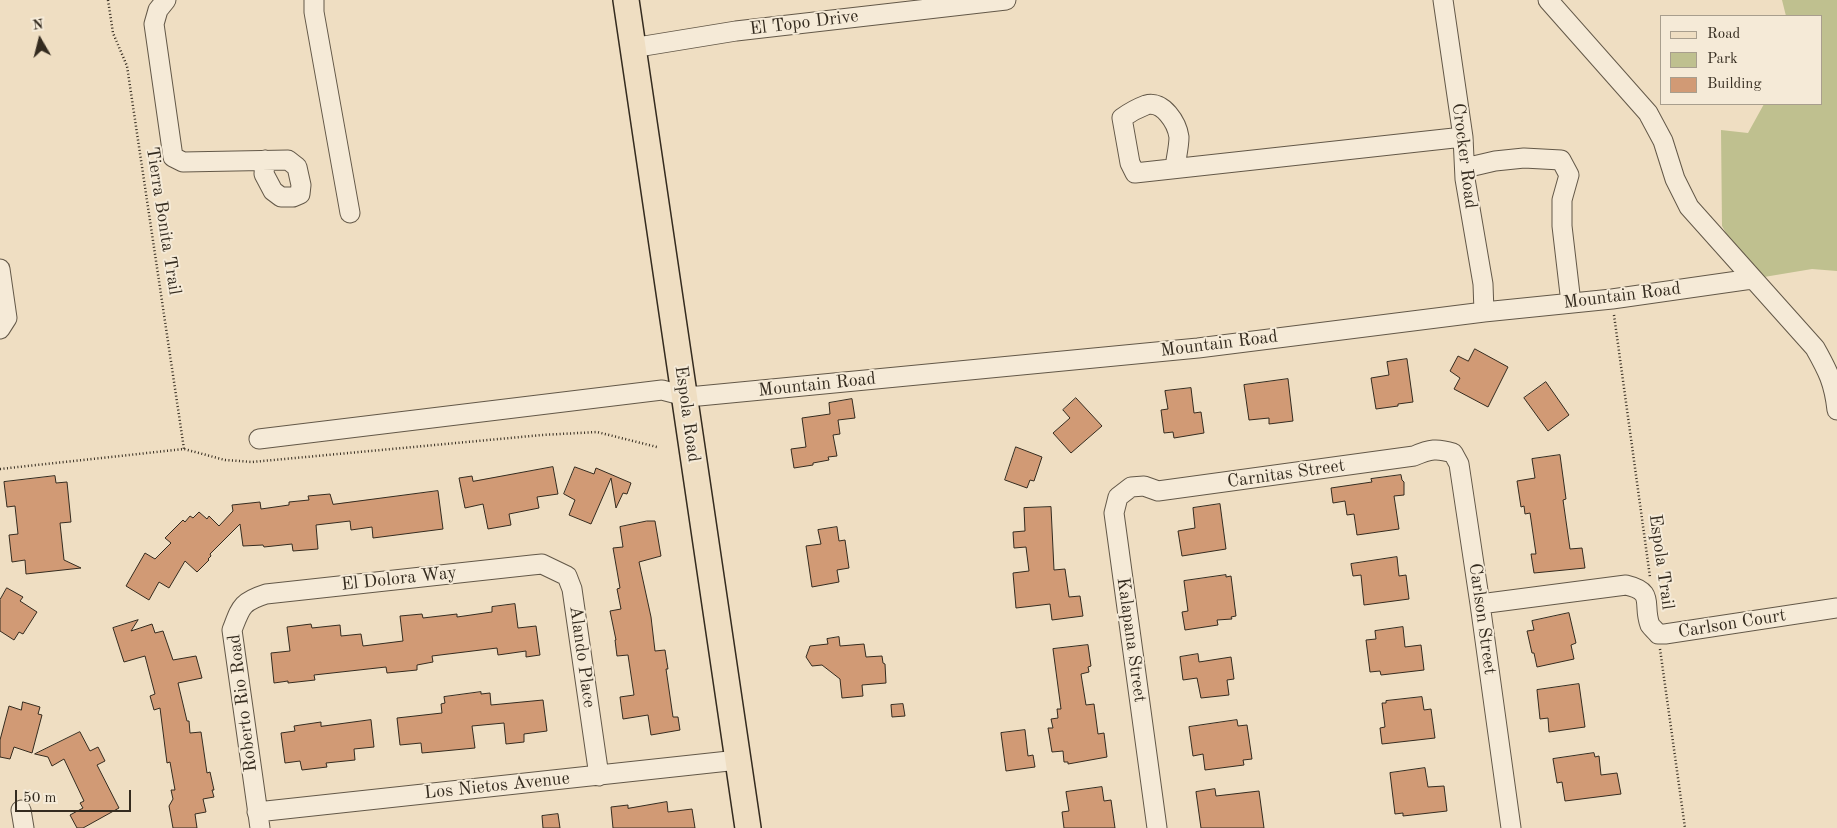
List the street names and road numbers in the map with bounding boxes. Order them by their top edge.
street label: El Topo Drive [748,6,860,40]
street label: Crocker Road [1447,102,1481,210]
street label: Tierra Bonita Trail [141,145,185,297]
street label: Mountain Road [1562,278,1682,314]
street label: Mountain Road [1159,326,1279,362]
street label: Espola Road [670,364,704,464]
street label: Mountain Road [757,368,877,402]
street label: Carnitas Street [1226,455,1346,493]
street label: Espola Trail [1644,513,1678,611]
street label: El Dolora Way [340,562,458,596]
street label: Carlson Street [1463,562,1501,676]
street label: Kalapana Street [1112,576,1150,704]
street label: Alando Place [564,605,600,709]
street label: Carlson Court [1676,605,1788,643]
street label: Roberto Rio Road [224,633,262,773]
street label: Los Nietos Avenue [423,768,571,804]

